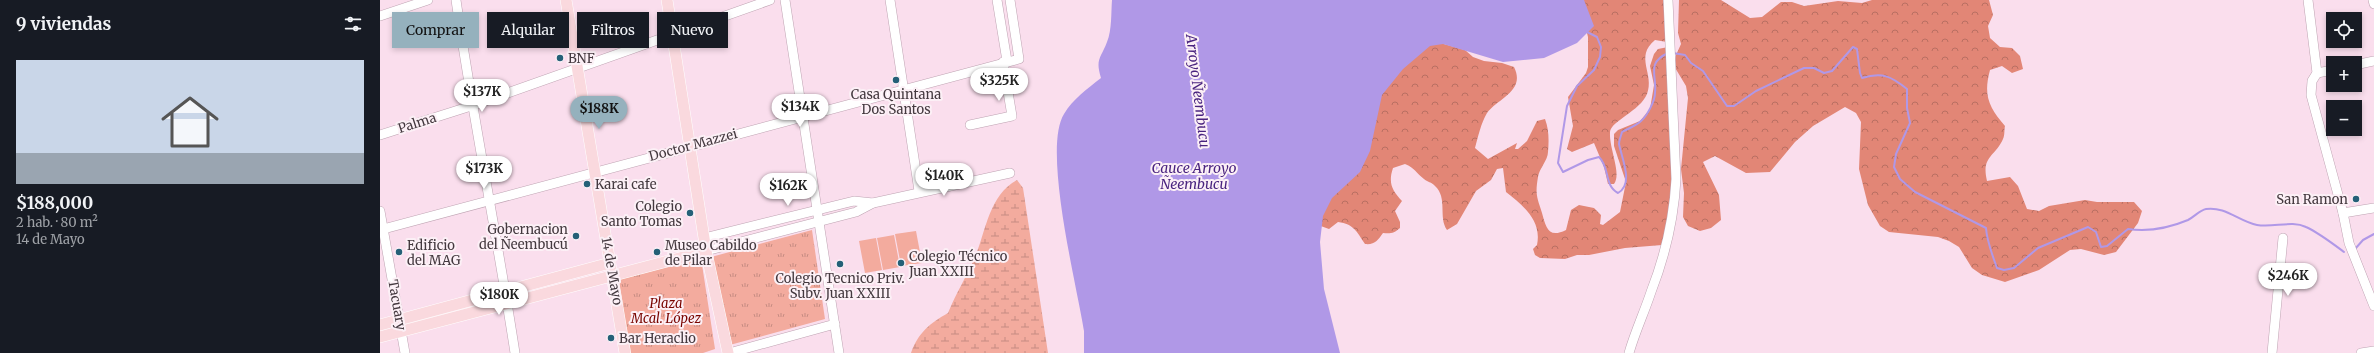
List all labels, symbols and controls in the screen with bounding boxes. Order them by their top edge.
chip: Comprar [392,12,479,48]
chip: Alquilar [487,12,569,48]
chip: Filtros [577,12,649,48]
chip: Nuevo [657,12,728,48]
map controls [2326,12,2362,136]
button: locate [2326,12,2362,48]
text: 9 viviendas [16,13,111,35]
icon: filters [342,13,364,35]
water label: Arroyo Ñeembucu [1182,32,1214,149]
place label: BNF [568,50,595,67]
marker: BNF [555,53,565,63]
button: + [2326,56,2362,92]
pin: $325K [971,68,1027,102]
text: $325K [979,72,1019,89]
marker: Casa Quintana Dos Santos [891,75,901,85]
pin: $137K [454,79,510,113]
text: $137K [463,83,501,100]
icon: home [154,86,226,158]
place label: Casa Quintana Dos Santos [851,86,941,118]
pin: $134K [772,94,828,128]
pin: $188K [571,96,627,130]
text: $134K [781,98,819,115]
text: $188K [579,100,619,117]
button: − [2326,100,2362,136]
street label: Palma [396,109,438,137]
street label: Doctor Mazzei [647,125,739,165]
pin: $173K [456,156,512,190]
water label: Cauce Arroyo Ñeembucu [1152,159,1236,193]
text: $173K [465,160,503,177]
pin: $140K [916,163,972,197]
text: $140K [924,167,964,184]
pin: $162K [760,173,816,207]
place label: Karai cafe [595,176,657,193]
text: $162K [769,177,807,194]
marker: Karai cafe [582,179,592,189]
place label: San Ramon [2276,191,2348,208]
text: $188,000 [16,192,93,214]
marker: San Ramon [2351,194,2361,204]
place label: Colegio Santo Tomas [601,198,682,230]
marker: Colegio Santo Tomas [685,208,695,218]
text: 2 hab. · 80 m² [16,214,98,231]
place label: Gobernacion del Ñeembucú [479,221,568,253]
text: 14 de Mayo [16,231,85,248]
marker: Gobernacion del Ñeembucú [571,231,581,241]
street label: 14 de Mayo [598,236,626,307]
place label: Edificio del MAG [407,237,461,269]
place label: Museo Cabildo de Pilar [665,237,757,269]
marker: Edificio del MAG [394,247,404,257]
marker: Museo Cabildo de Pilar [652,247,662,257]
place label: Colegio Técnico Juan XXIII [908,248,1008,280]
marker: Colegio Técnico Juan XXIII [896,258,906,268]
marker: Colegio Tecnico Priv. Subv. Juan XXIII [835,259,845,269]
pin: $246K [2260,263,2316,297]
text: $246K [2267,267,2309,284]
place label: Colegio Tecnico Priv. Subv. Juan XXIII [776,270,905,302]
street label: Tacuary [384,278,410,332]
pin: $180K [471,282,527,316]
text: $180K [479,286,519,303]
park label: Plaza Mcal. López [630,295,701,327]
place label: Bar Heraclio [619,330,696,347]
marker: Bar Heraclio [606,333,616,343]

